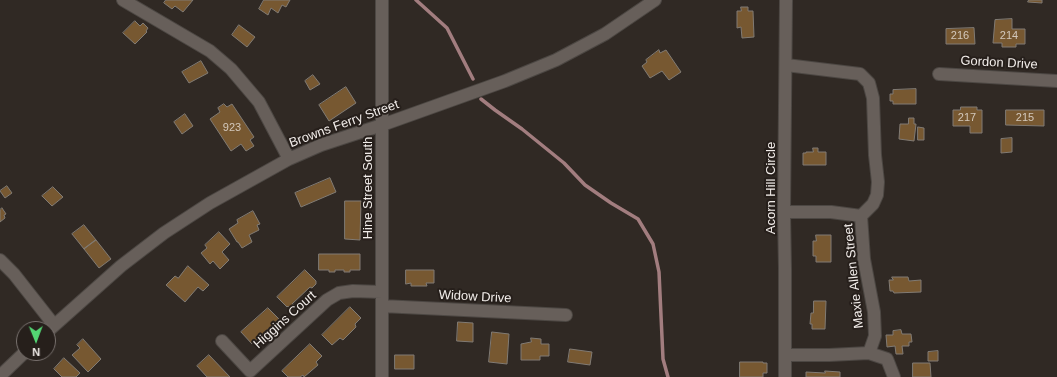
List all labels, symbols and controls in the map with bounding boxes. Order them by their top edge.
house number: 216 [951,29,969,43]
house number: 214 [1000,29,1018,43]
street label: Gordon Drive [960,53,1038,73]
street label: Browns Ferry Street [287,97,401,151]
house number: 217 [958,111,976,125]
house number: 215 [1016,111,1034,125]
house number: 923 [223,121,241,135]
street label: Hine Street South [360,137,376,239]
street label: Acorn Hill Circle [763,142,779,234]
street label: Maxie Allen Street [841,223,867,329]
street label: Widow Drive [438,287,512,307]
street label: Higgins Court [251,288,319,352]
north arrow [16,321,56,361]
text: N [32,346,40,358]

